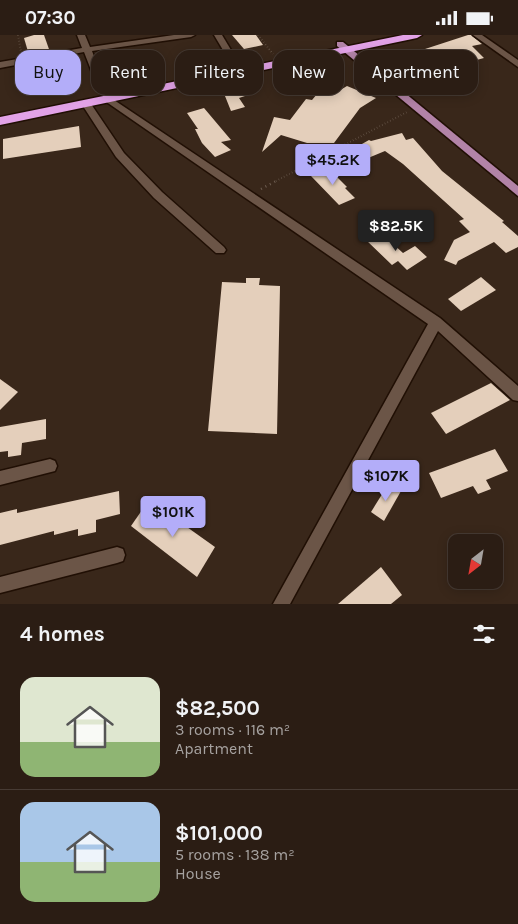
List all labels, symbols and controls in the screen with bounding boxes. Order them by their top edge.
text: 07:30 [25,7,75,29]
chip: Buy [15,50,81,95]
chip: Rent [91,50,165,95]
chip: Filters [175,50,263,95]
chip: New [273,50,344,95]
chip: Apartment [354,50,478,95]
pin: $45.2K [292,143,374,186]
text: $45.2K [306,150,360,169]
pin: $82.5K [355,209,437,252]
text: $82.5K [369,216,423,235]
pin: $107K [351,459,421,502]
text: $107K [363,466,409,485]
pin: $101K [138,495,208,538]
text: $101K [151,502,195,521]
north arrow [448,534,502,589]
map controls [448,534,503,589]
icon: filters [470,620,498,648]
text: 4 homes [20,622,105,646]
text: $82,500 [175,696,260,720]
icon: home [60,697,120,757]
text: 3 rooms · 116 m² [175,720,290,739]
text: Apartment [175,739,253,758]
text: $101,000 [175,821,263,845]
icon: home [60,822,120,882]
text: 5 rooms · 138 m² [175,845,295,864]
text: House [175,864,221,883]

